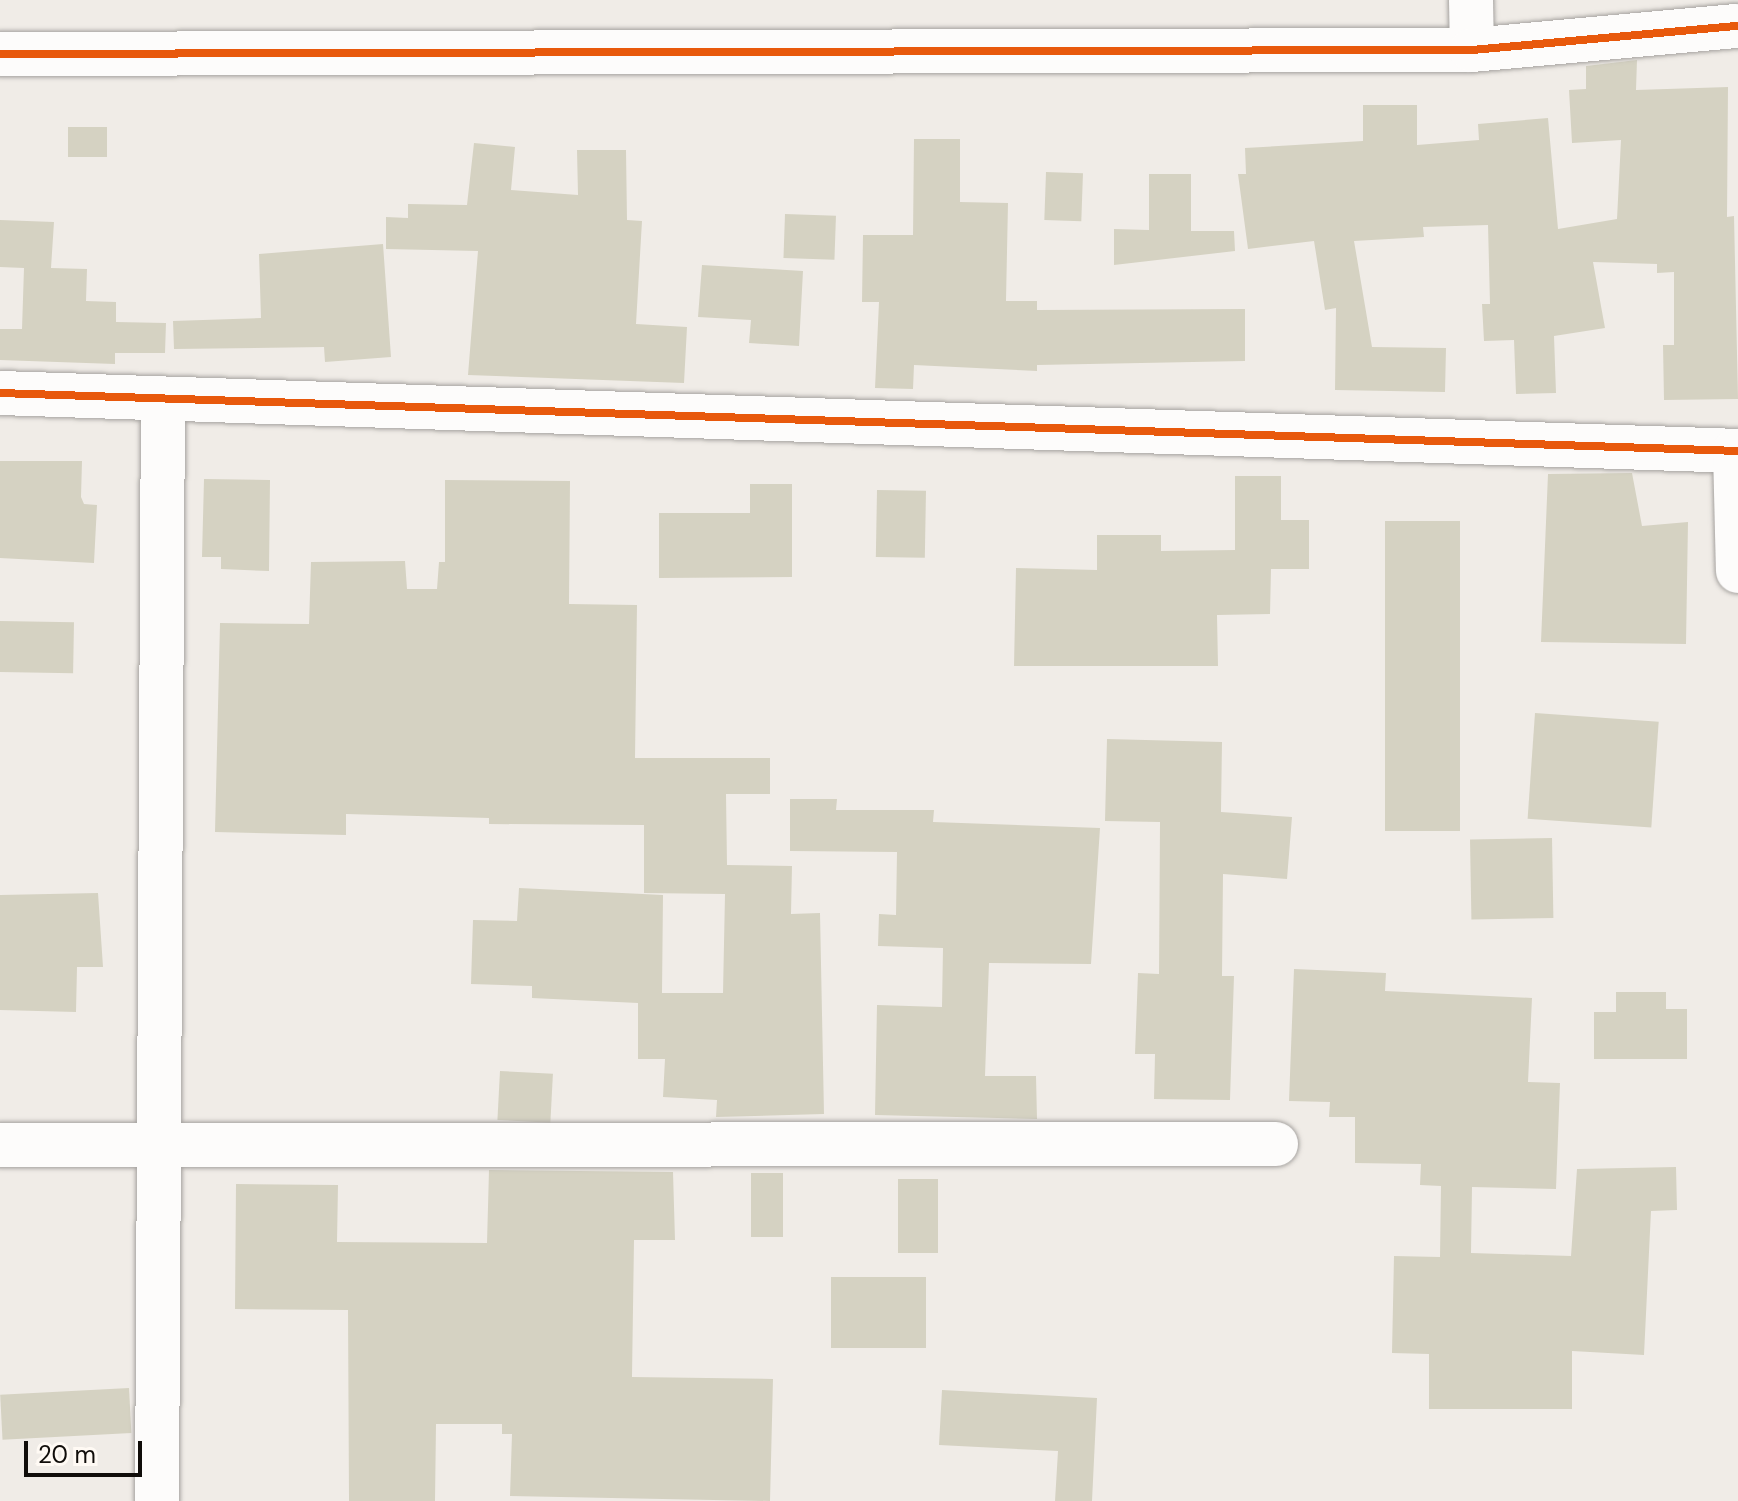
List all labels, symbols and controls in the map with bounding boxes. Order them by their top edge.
scale bar [28,1425,146,1475]
text: 20 m [38,1439,96,1470]

